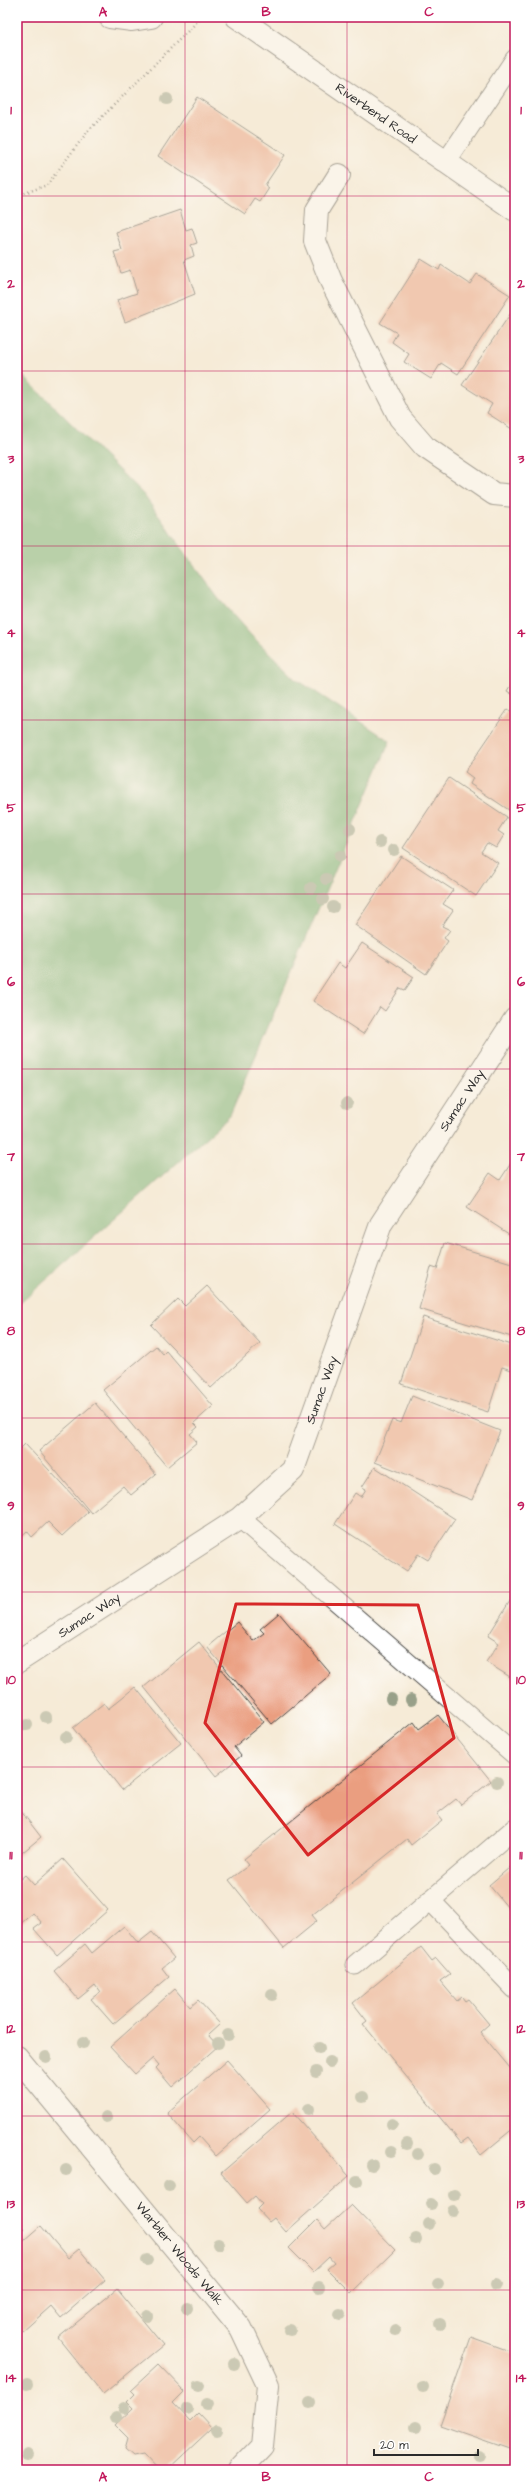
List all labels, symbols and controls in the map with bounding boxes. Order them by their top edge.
text: A [99,3,108,21]
text: B [261,3,271,21]
text: C [424,3,434,21]
street label: Riverbend Road [332,79,420,148]
text: 1 [10,101,12,119]
text: 1 [520,101,522,119]
text: 2 [6,275,15,293]
text: 2 [516,275,525,293]
text: 3 [7,450,15,468]
text: 3 [517,450,525,468]
text: 4 [7,624,16,642]
text: 4 [517,624,526,642]
text: 5 [6,799,16,817]
text: 5 [516,799,526,817]
text: 6 [7,973,16,991]
text: 6 [517,973,526,991]
street label: Sumac Way [435,1066,490,1135]
text: 7 [6,1148,16,1166]
text: 7 [516,1148,526,1166]
text: 8 [7,1322,16,1340]
text: 8 [517,1322,526,1340]
street label: Sumac Way [301,1353,343,1426]
text: 9 [7,1497,15,1515]
text: 9 [517,1497,525,1515]
street label: Sumac Way [54,1588,125,1642]
text: 10 [6,1671,17,1689]
text: 10 [516,1671,527,1689]
text: 11 [9,1846,13,1864]
text: 11 [519,1846,523,1864]
text: 12 [6,2020,16,2038]
text: 12 [516,2020,526,2038]
text: 13 [7,2195,16,2213]
text: 13 [517,2195,526,2213]
street label: Warbler Woods Walk [131,2198,228,2309]
text: 14 [6,2369,16,2387]
text: 14 [516,2369,526,2387]
scale bar [374,2431,478,2457]
text: 20 m [380,2437,409,2454]
text: A [99,2468,108,2486]
text: B [261,2468,271,2486]
text: C [424,2468,434,2486]

